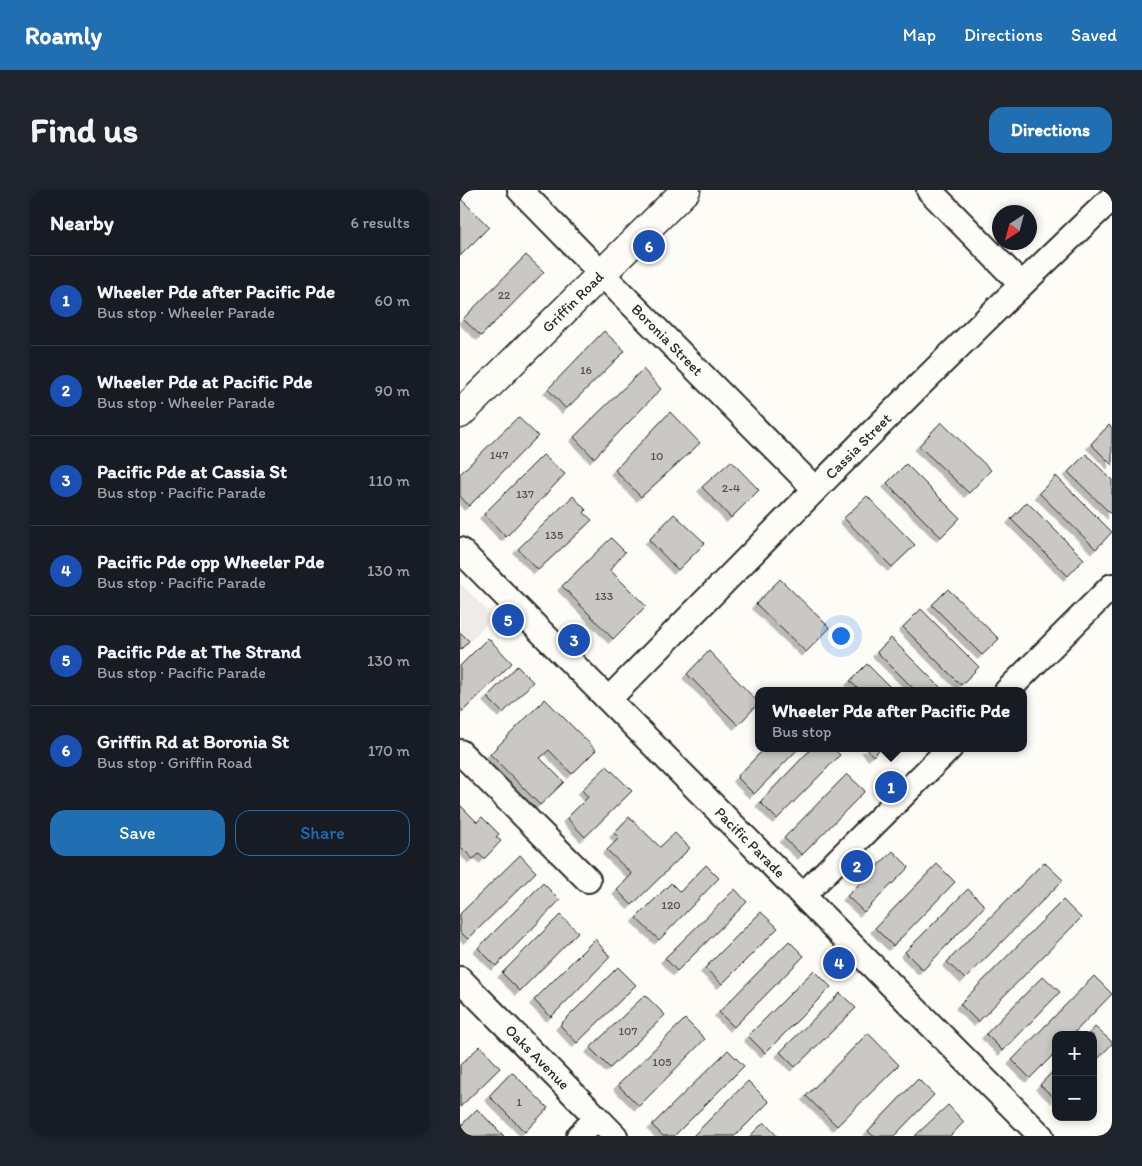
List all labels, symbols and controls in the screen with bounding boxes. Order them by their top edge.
text: Roamly [25,21,102,50]
text: Map [903,24,936,46]
text: Directions [964,24,1043,46]
text: Saved [1071,24,1117,46]
button: Directions [989,107,1112,153]
text: Find us [30,109,138,151]
north arrow [992,205,1037,250]
text: Nearby [50,210,114,235]
text: 6 results [350,213,410,232]
pin: 6 [633,227,665,265]
street label: Griffin Road [538,268,607,336]
text: Wheeler Pde after Pacific Pde [97,280,335,303]
house number: 22 [498,288,511,302]
text: 1 [62,291,70,310]
text: 60 m [375,291,410,310]
street label: Boronia Street [628,300,707,380]
text: Bus stop · Wheeler Parade [97,303,275,322]
house number: 16 [580,363,592,377]
text: Wheeler Pde at Pacific Pde [97,370,312,393]
text: 2 [62,381,70,400]
text: 90 m [375,381,410,400]
text: Bus stop · Wheeler Parade [97,393,275,412]
street label: Cassia Street [822,409,895,483]
house number: 147 [490,448,508,462]
house number: 10 [651,449,663,463]
text: Pacific Pde at Cassia St [97,460,287,483]
text: 3 [62,471,70,490]
text: 110 m [368,471,410,490]
house number: 2-4 [722,481,740,495]
text: Bus stop · Pacific Parade [97,483,266,502]
house number: 137 [516,487,534,501]
house number: 135 [545,528,563,542]
text: Pacific Pde opp Wheeler Pde [97,550,325,573]
text: 4 [61,561,71,580]
text: 130 m [367,561,410,580]
text: Bus stop · Pacific Parade [97,573,266,592]
house number: 133 [595,589,614,603]
pin: 5 [492,601,524,639]
pin: 3 [558,621,590,659]
your location [828,623,854,649]
text: Pacific Pde at The Strand [97,640,301,663]
text: 5 [62,651,70,670]
text: 130 m [367,651,410,670]
text: Bus stop · Pacific Parade [97,663,266,682]
popup [755,687,1027,752]
text: Wheeler Pde after Pacific Pde [772,699,1010,722]
text: Bus stop [772,722,832,741]
text: Griffin Rd at Boronia St [97,730,289,753]
text: 6 [62,741,70,760]
text: 170 m [368,741,410,760]
text: Bus stop · Griffin Road [97,753,252,772]
pin: 1 [875,768,907,806]
street label: Pacific Parade [711,804,789,882]
button: Save [50,810,225,856]
button: Share [235,810,410,856]
pin: 2 [841,847,873,885]
house number: 120 [661,898,681,912]
pin: 4 [823,944,855,982]
street label: Oaks Avenue [501,1021,573,1094]
house number: 107 [619,1024,637,1038]
map controls [1052,1031,1097,1121]
button: + [1052,1031,1097,1076]
house number: 105 [652,1055,672,1069]
button: − [1052,1076,1097,1121]
house number: 1 [516,1095,522,1109]

